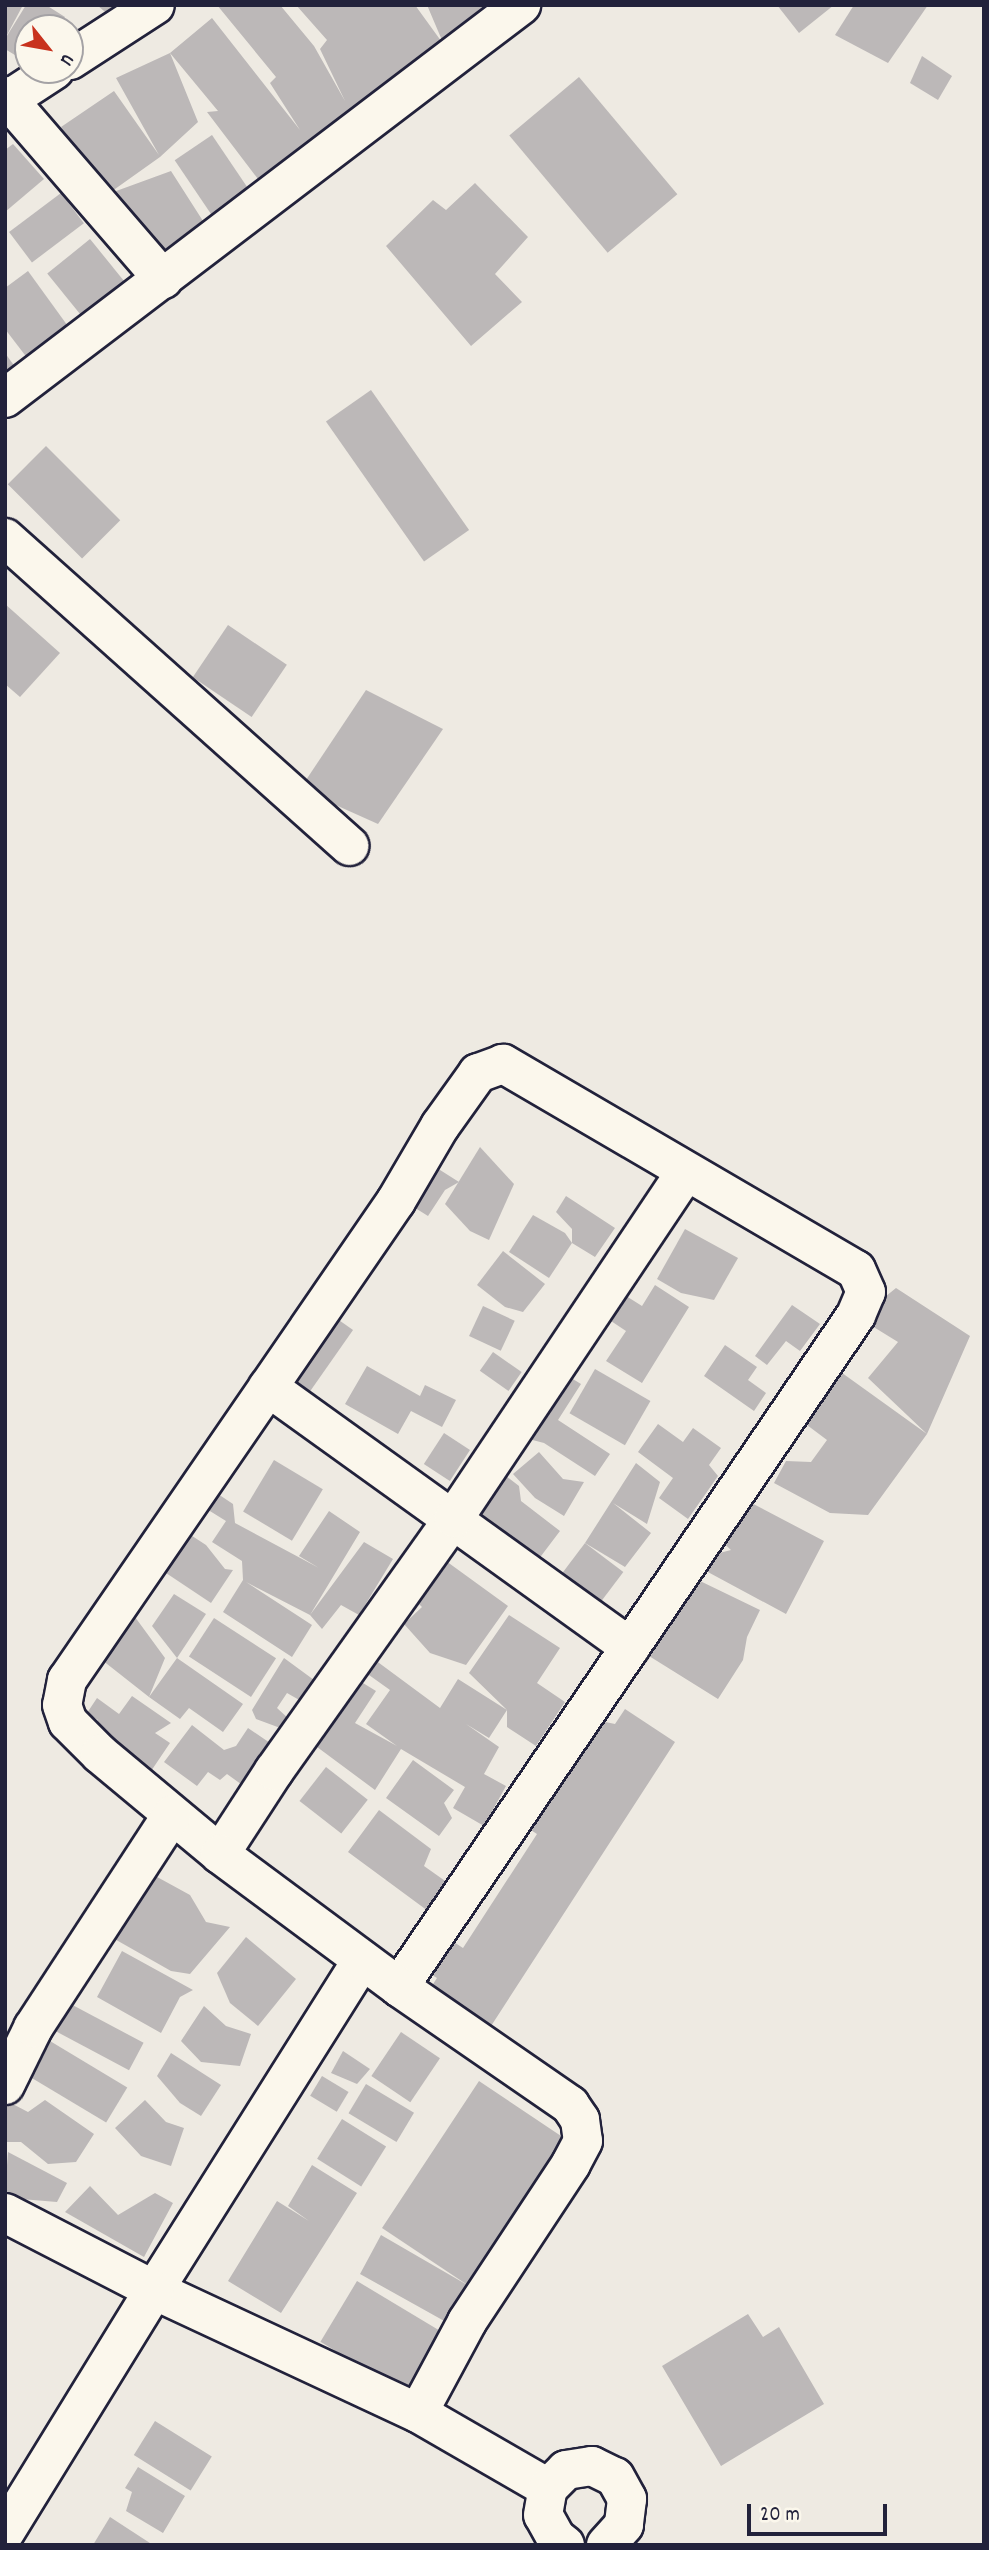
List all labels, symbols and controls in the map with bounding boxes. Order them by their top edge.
north arrow [14,14,84,84]
text: U [52,48,80,70]
scale bar [751,2490,891,2534]
text: 20 m [760,2501,800,2531]

